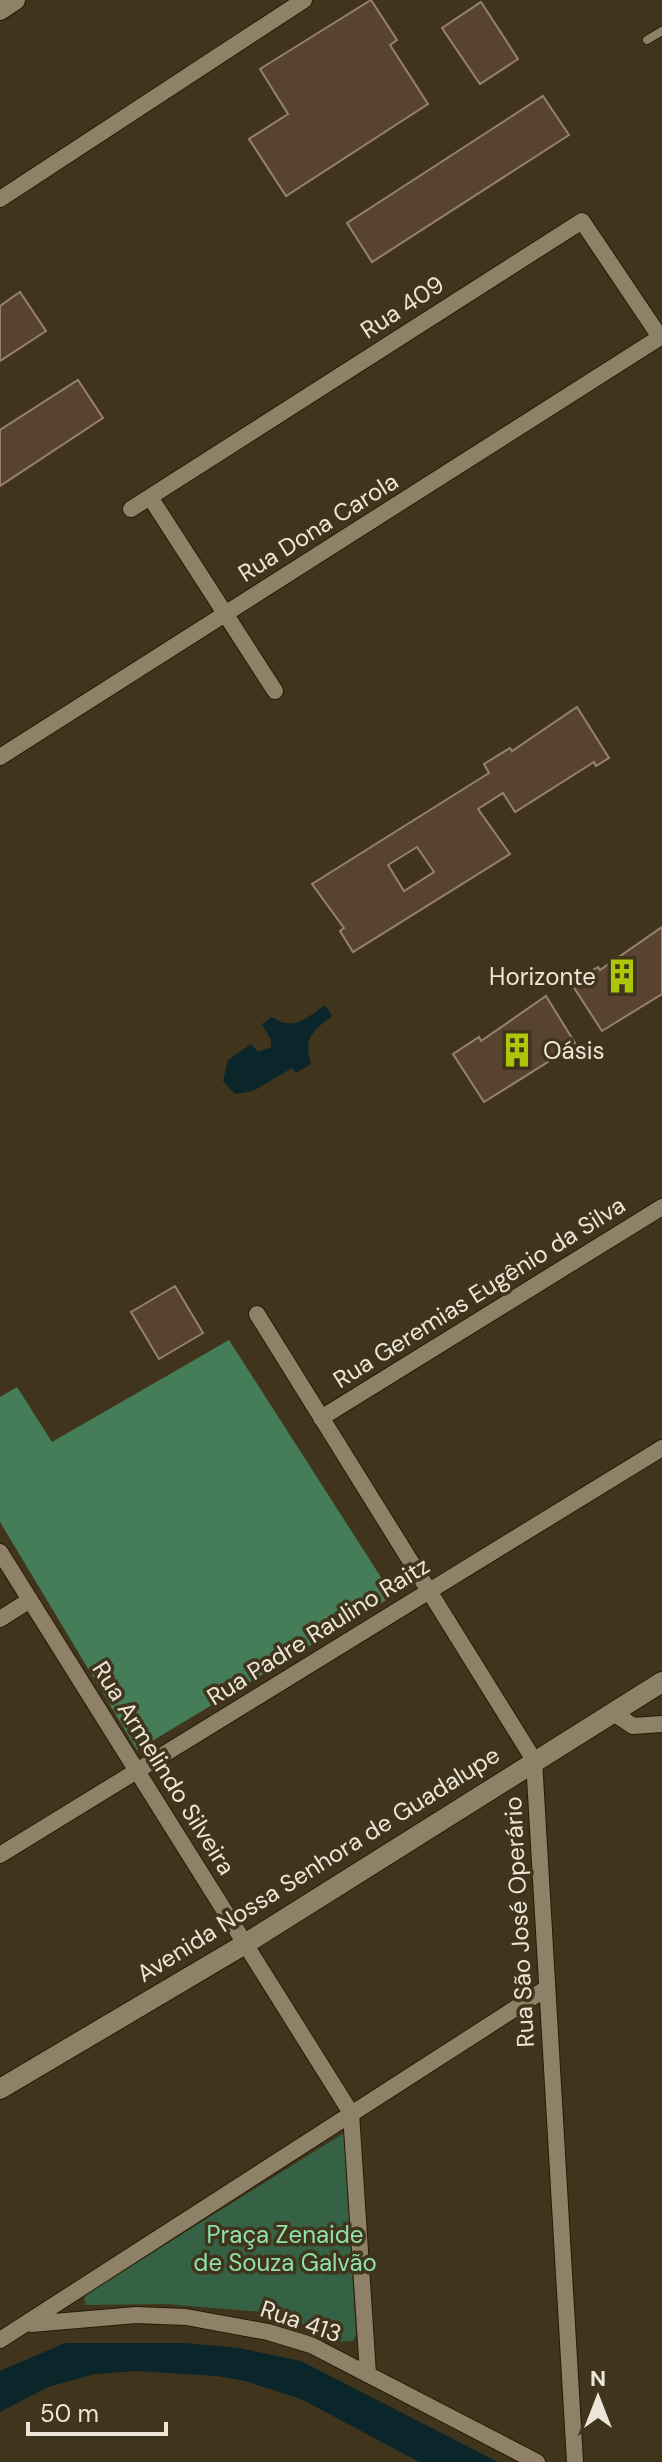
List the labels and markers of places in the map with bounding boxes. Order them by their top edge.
building icon: Horizonte [603,957,641,995]
place label: Horizonte [489,961,596,992]
building icon: Oásis [498,1031,536,1069]
place label: Oásis [543,1035,605,1066]

